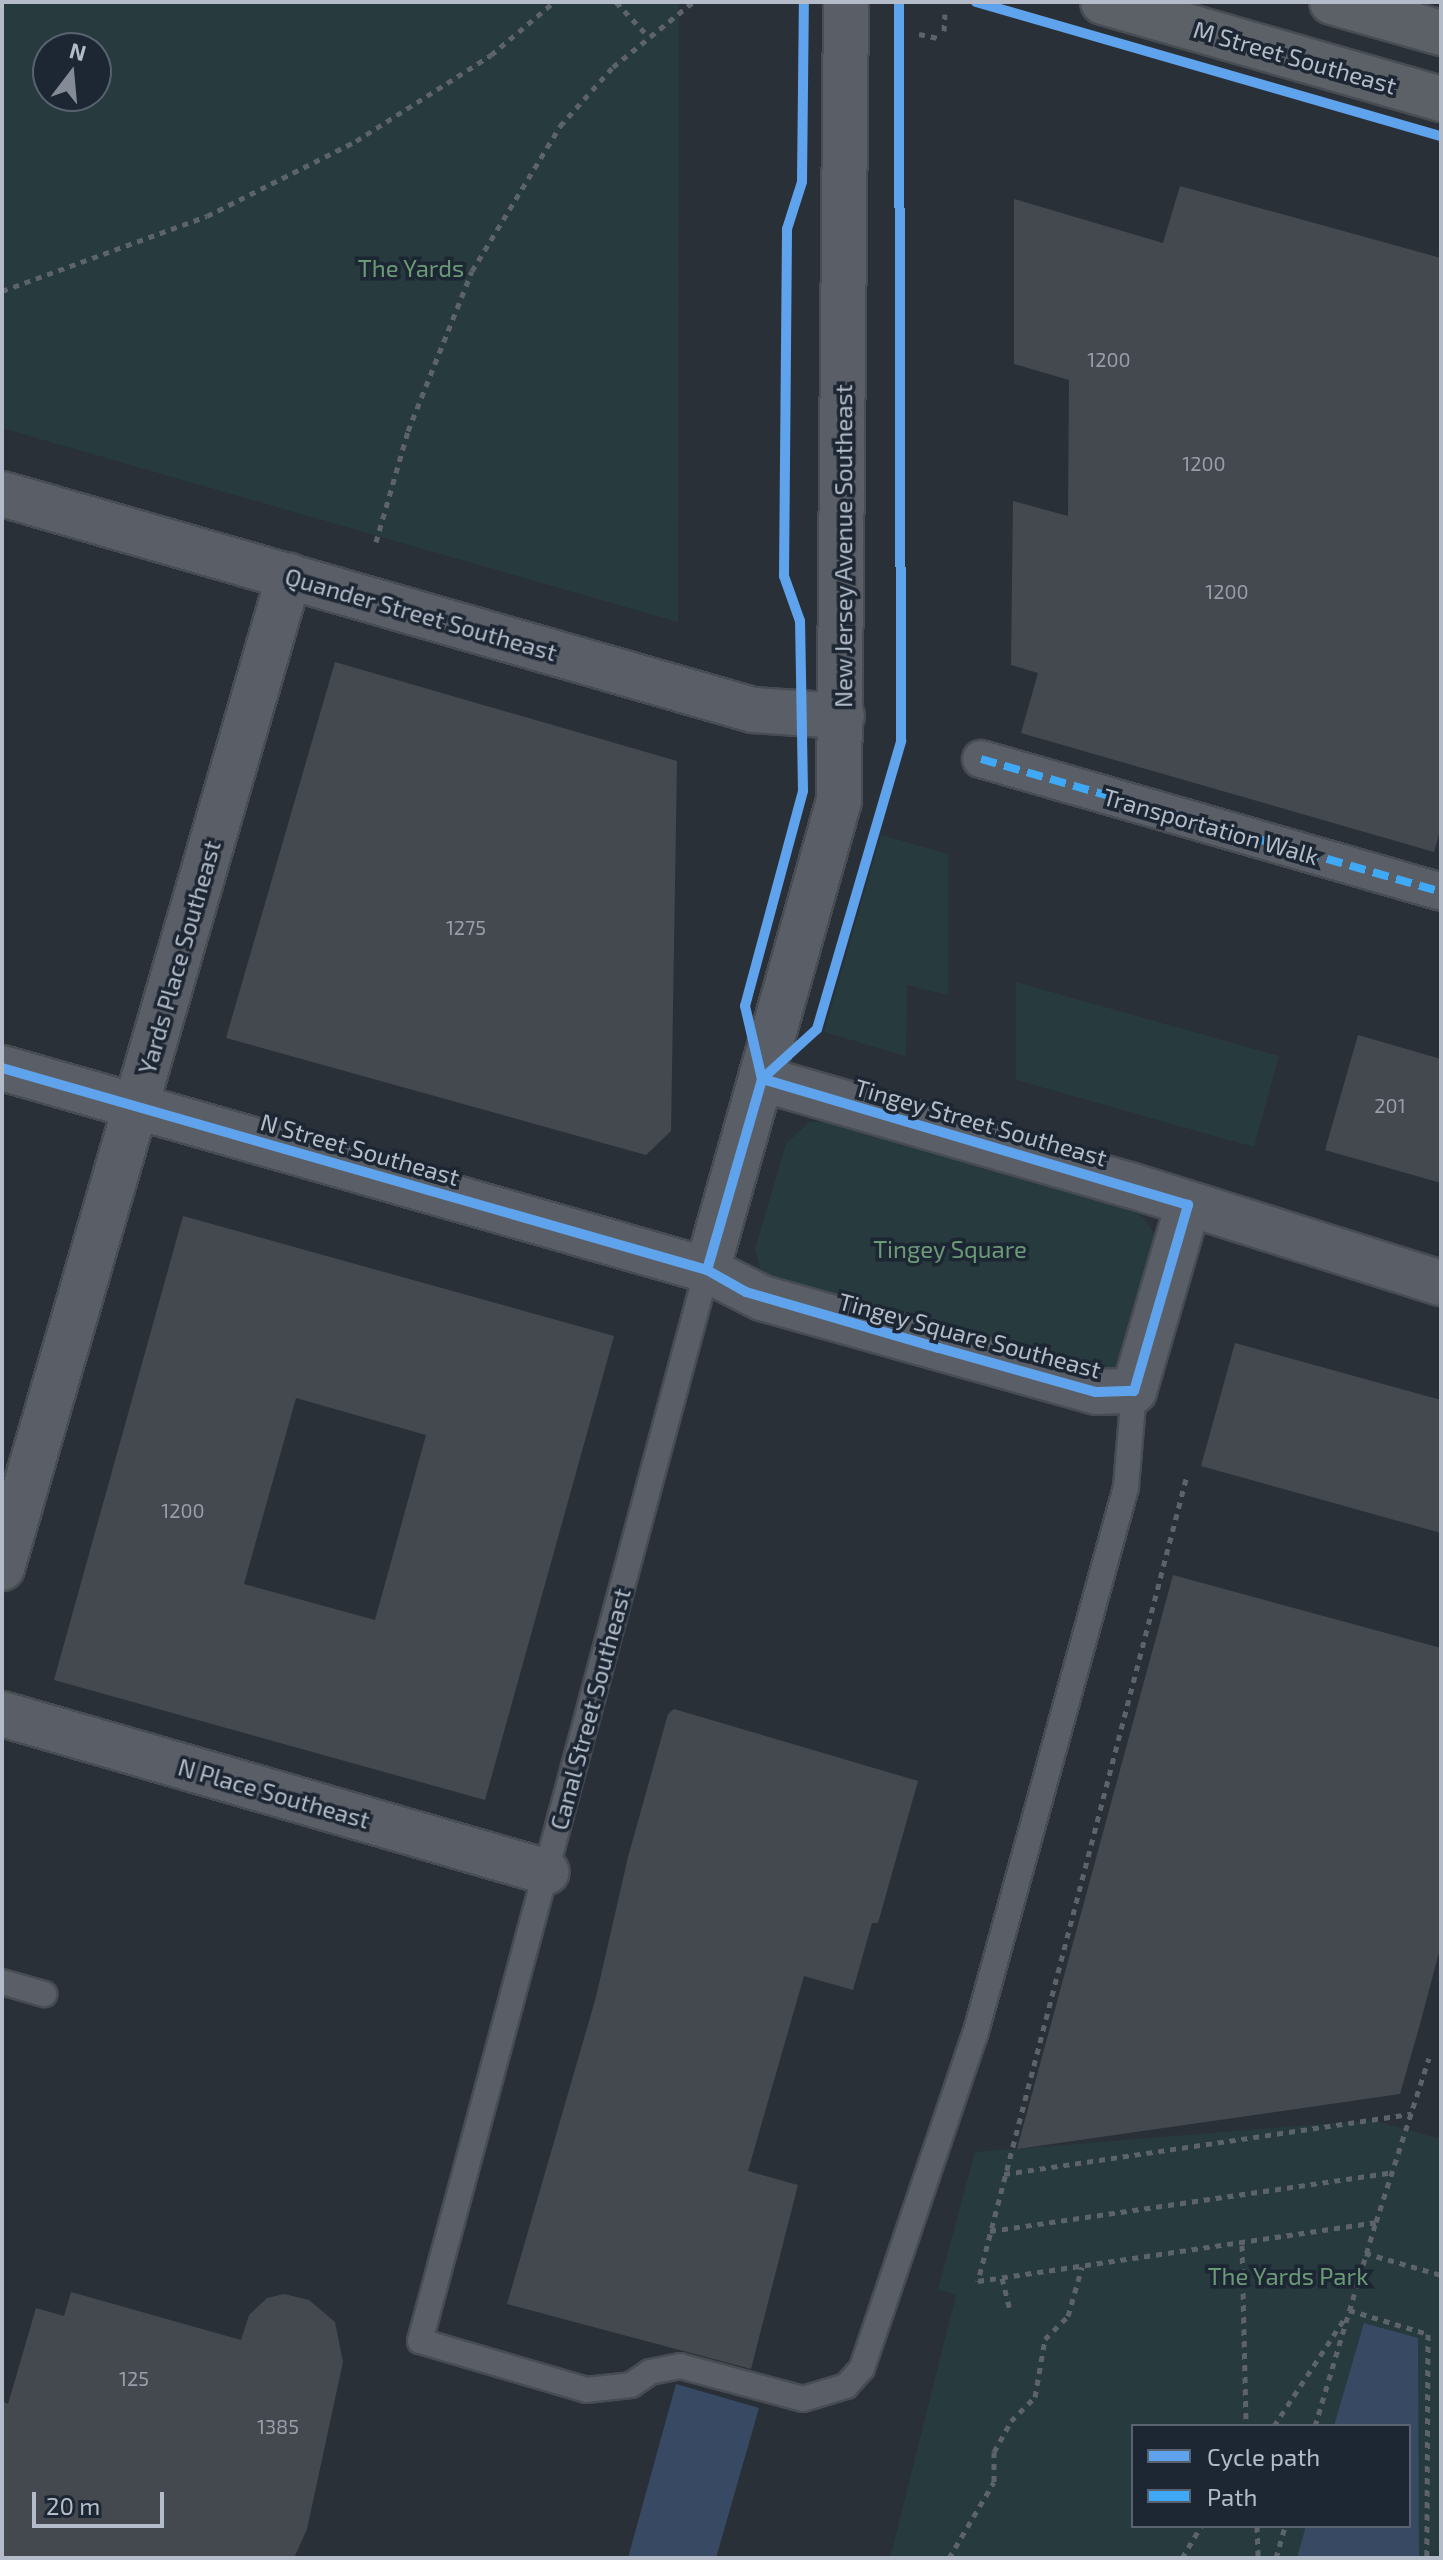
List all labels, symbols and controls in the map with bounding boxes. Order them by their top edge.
street label: M Street Southeast [1190,14,1400,100]
north arrow [32,32,112,112]
text: N [67,36,89,66]
park label: The Yards [358,254,464,282]
house number: 1200 [1087,347,1131,371]
street label: New Jersey Avenue Southeast [829,383,857,709]
house number: 1200 [1182,451,1226,475]
street label: Quander Street Southeast [282,561,560,667]
house number: 1200 [1205,579,1249,603]
street label: Transportation Walk [1100,781,1322,871]
street label: Yards Place Southeast [132,837,226,1077]
house number: 1275 [446,915,486,939]
street label: Tingey Street Southeast [851,1072,1111,1172]
house number: 201 [1374,1093,1406,1117]
street label: N Street Southeast [257,1107,463,1191]
park label: Tingey Square [873,1235,1027,1263]
street label: Tingey Square Southeast [835,1286,1105,1384]
house number: 1200 [161,1498,205,1522]
street label: Canal Street Southeast [544,1585,636,1833]
street label: N Place Southeast [175,1752,373,1834]
park label: The Yards Park [1207,2262,1369,2290]
house number: 125 [119,2366,149,2390]
house number: 1385 [257,2414,299,2438]
legend [1131,2424,1411,2528]
text: Cycle path [1207,2442,1320,2471]
scale bar [36,2476,168,2526]
text: Path [1207,2482,1257,2511]
text: 20 m [46,2491,100,2520]

